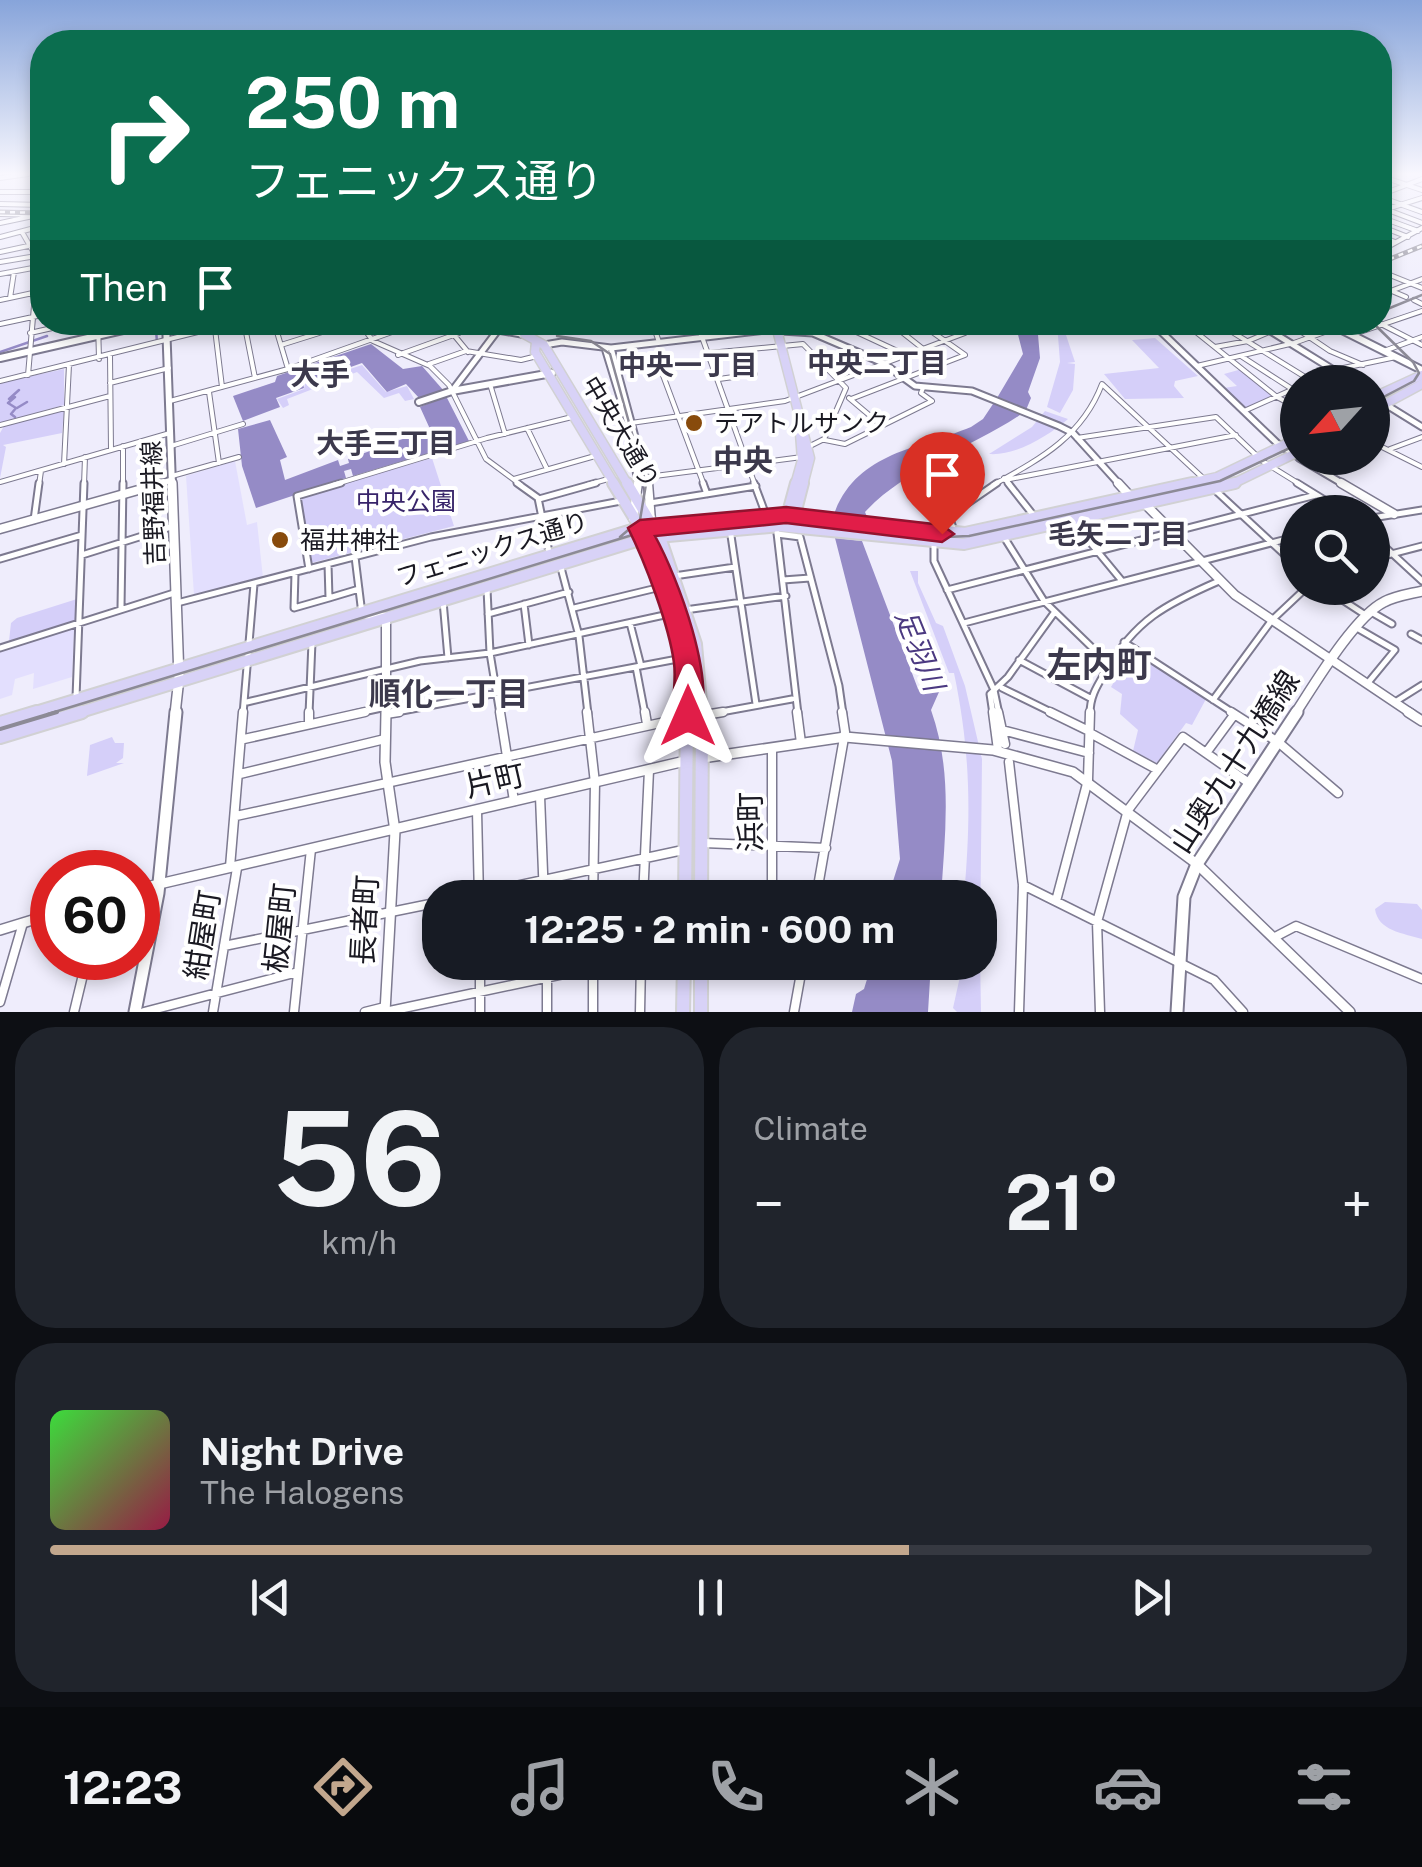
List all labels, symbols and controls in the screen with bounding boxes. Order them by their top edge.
text: 250 m [245,61,460,144]
icon: right [80,70,210,200]
text: フェニックス通り [245,154,604,207]
icon: arrive [188,260,243,315]
text: Then [80,265,168,310]
district label: 中央二丁目 [807,346,947,379]
district label: 中央一丁目 [618,348,758,381]
district label: 大手 [290,356,350,392]
north arrow [1280,365,1390,475]
map controls [1280,365,1390,605]
street label: 中央大通り [576,371,666,493]
place label: テアトルサンク [714,408,889,438]
marker: テアトルサンク [683,412,705,434]
district label: 大手三丁目 [316,426,456,459]
pin [900,432,985,535]
street label: 吉野福井線 [136,440,170,566]
district label: 中央 [713,442,773,478]
icon: arrive [915,447,970,502]
park label: 中央公園 [356,486,456,516]
button: search [1280,495,1390,605]
street label: フェニックス通り [392,506,592,592]
district label: 毛矢二丁目 [1048,517,1188,550]
place label: 福井神社 [300,525,400,555]
marker: 福井神社 [269,529,291,551]
water label: 足羽川 [889,605,953,698]
district label: 左内町 [1046,644,1152,685]
position arrow [636,664,740,768]
street label: 山奥九十九橋線 [1162,664,1306,859]
district label: 順化一丁目 [369,675,529,712]
street label: 片町 [461,756,528,804]
street label: 浜町 [731,792,769,852]
speed limit sign: 60 [30,850,160,980]
street label: 長者町 [344,874,384,966]
street label: 板屋町 [256,881,302,975]
street label: 紺屋町 [177,888,227,982]
text: 12:25 · 2 min · 600 m [524,907,895,952]
text: 56 [272,1083,446,1235]
text: Climate [754,1110,868,1147]
text: 21° [1005,1159,1120,1247]
text: − [754,1172,784,1236]
text: + [1342,1172,1372,1236]
text: km/h [322,1224,397,1261]
text: Night Drive [200,1429,404,1474]
text: The Halogens [200,1474,404,1511]
icon: previous [243,1570,298,1625]
icon: pause [683,1570,738,1625]
icon: next [1124,1570,1179,1625]
icon: directions [308,1752,378,1822]
icon: music [505,1752,575,1822]
icon: phone [701,1752,771,1822]
icon: climate [897,1752,967,1822]
icon: car [1093,1752,1163,1822]
icon: filters [1289,1752,1359,1822]
text: 12:23 [63,1761,182,1814]

